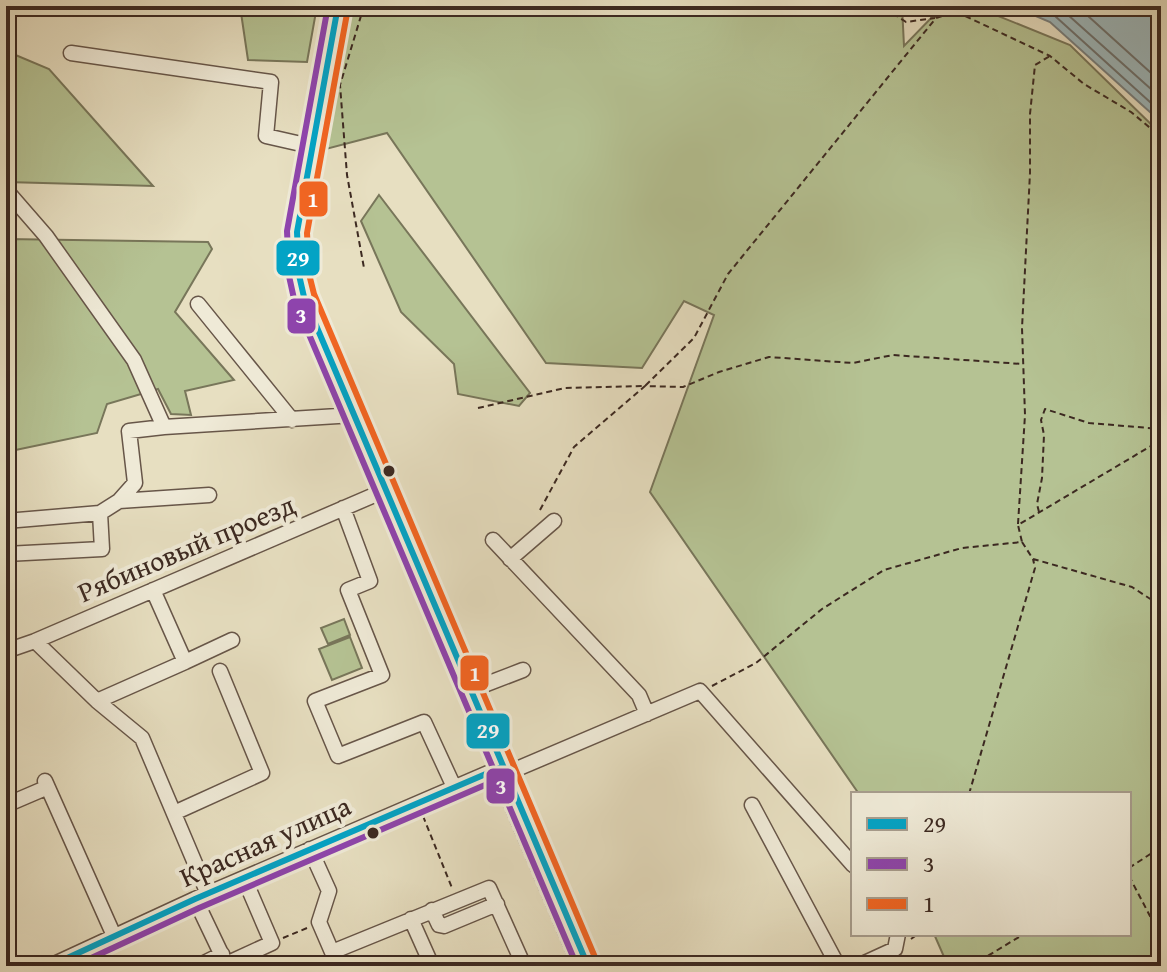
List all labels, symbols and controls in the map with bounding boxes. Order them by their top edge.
line badge: 1 [298,180,329,218]
text: 1 [307,183,319,215]
line badge: 29 [275,239,321,277]
text: 29 [287,242,309,274]
line badge: 3 [286,297,317,335]
text: 3 [295,299,307,331]
unlabelled marker [381,463,397,479]
street label: Рябиновый проезд [71,483,301,612]
line badge: 1 [459,654,490,692]
text: 1 [469,657,481,689]
line badge: 29 [465,712,511,750]
text: 29 [477,714,499,746]
line badge: 3 [485,767,516,805]
text: 3 [495,770,507,802]
street label: Красная улица [173,784,358,897]
legend [851,792,1131,936]
text: 29 [923,806,946,841]
unlabelled marker [365,825,381,841]
text: 3 [923,846,935,881]
text: 1 [923,886,935,921]

